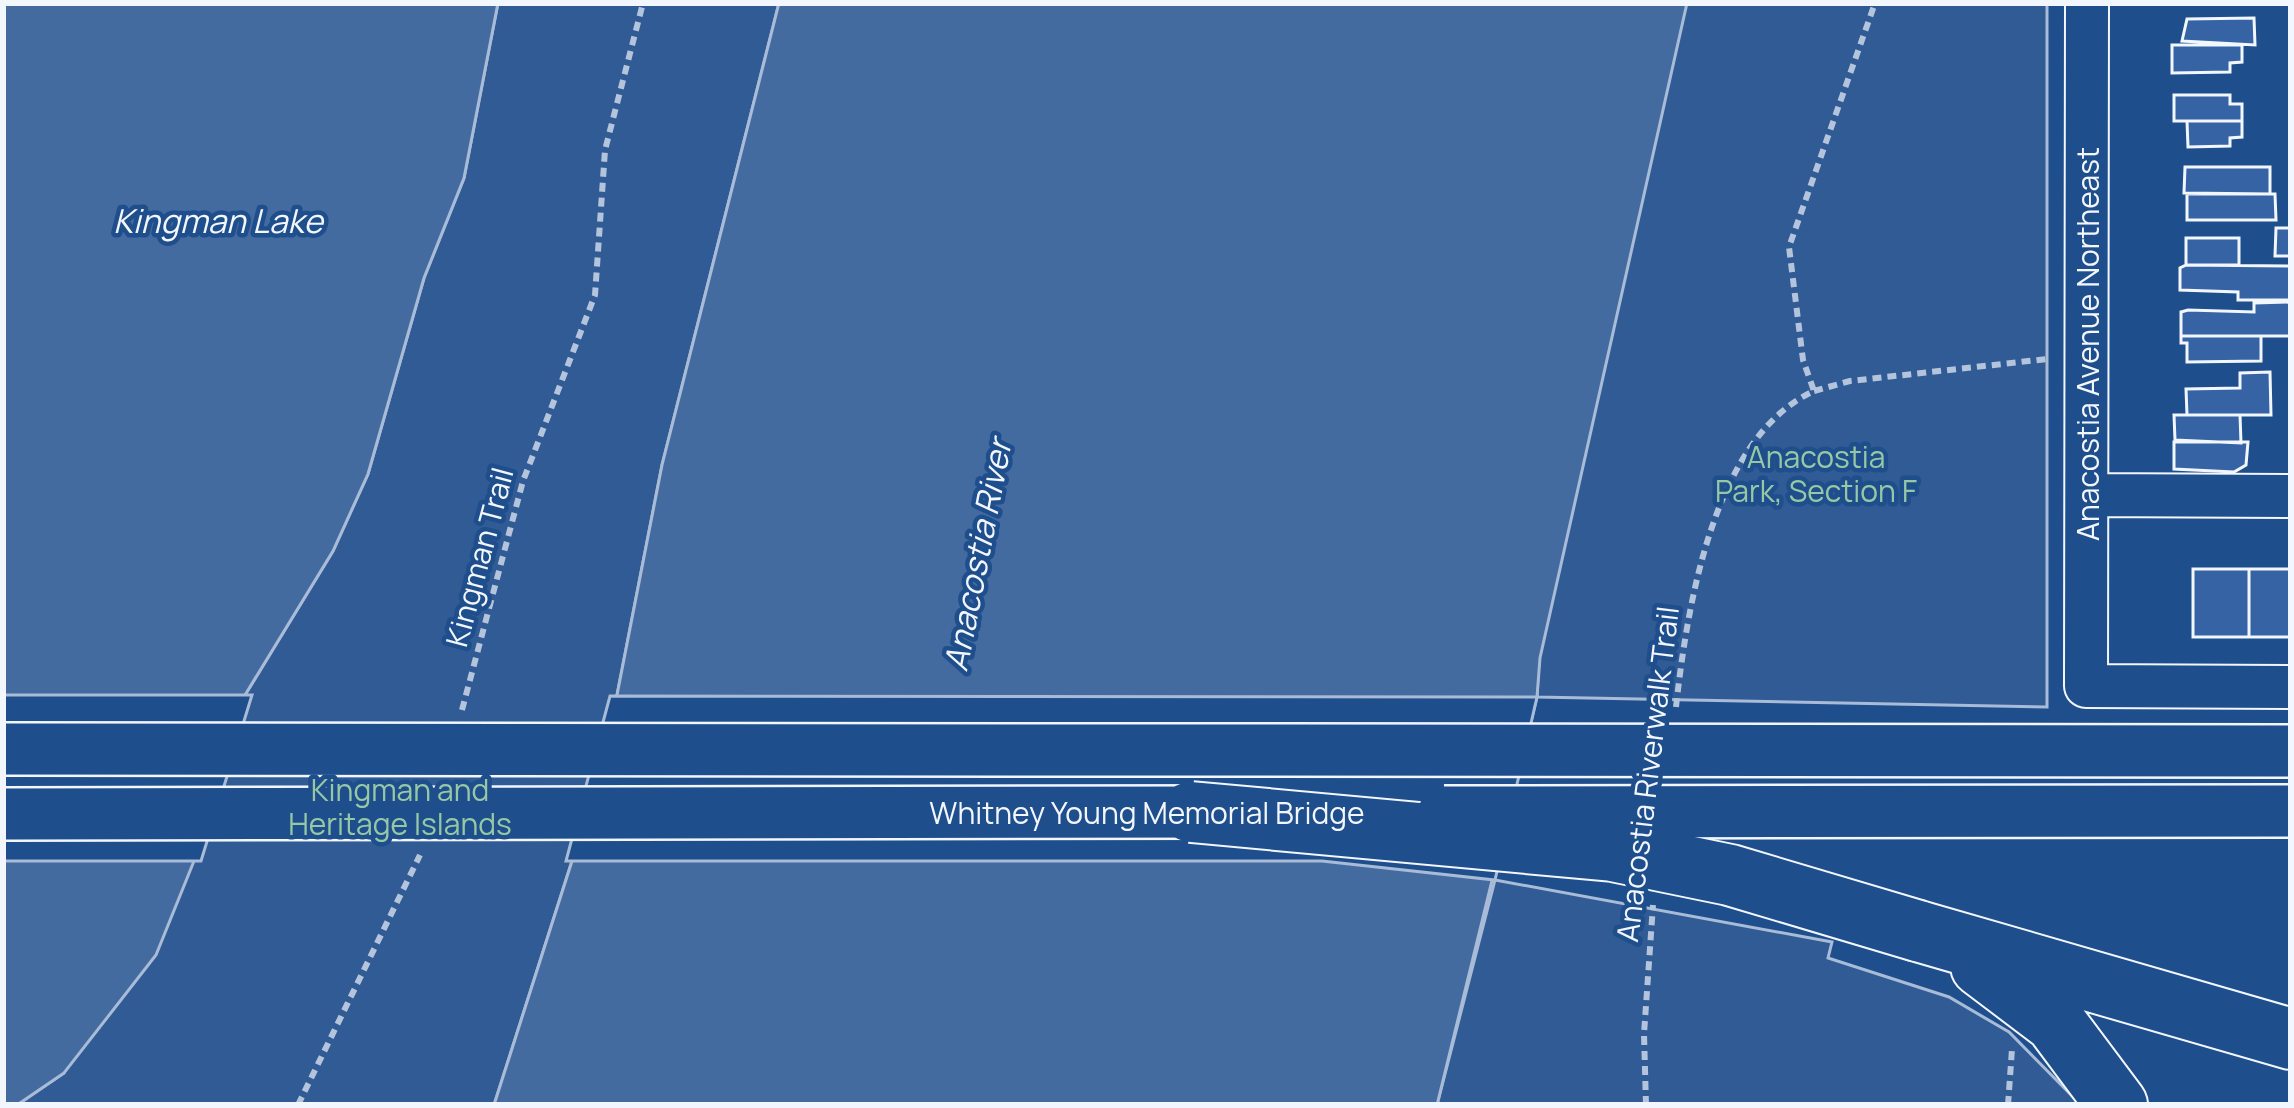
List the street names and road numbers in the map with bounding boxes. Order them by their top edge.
street label: Anacostia Avenue Northeast [2067,147,2108,541]
street label: Kingman Trail [435,463,523,651]
street label: Anacostia Riverwalk Trail [1606,604,1688,944]
street label: Whitney Young Memorial Bridge [929,792,1365,833]

